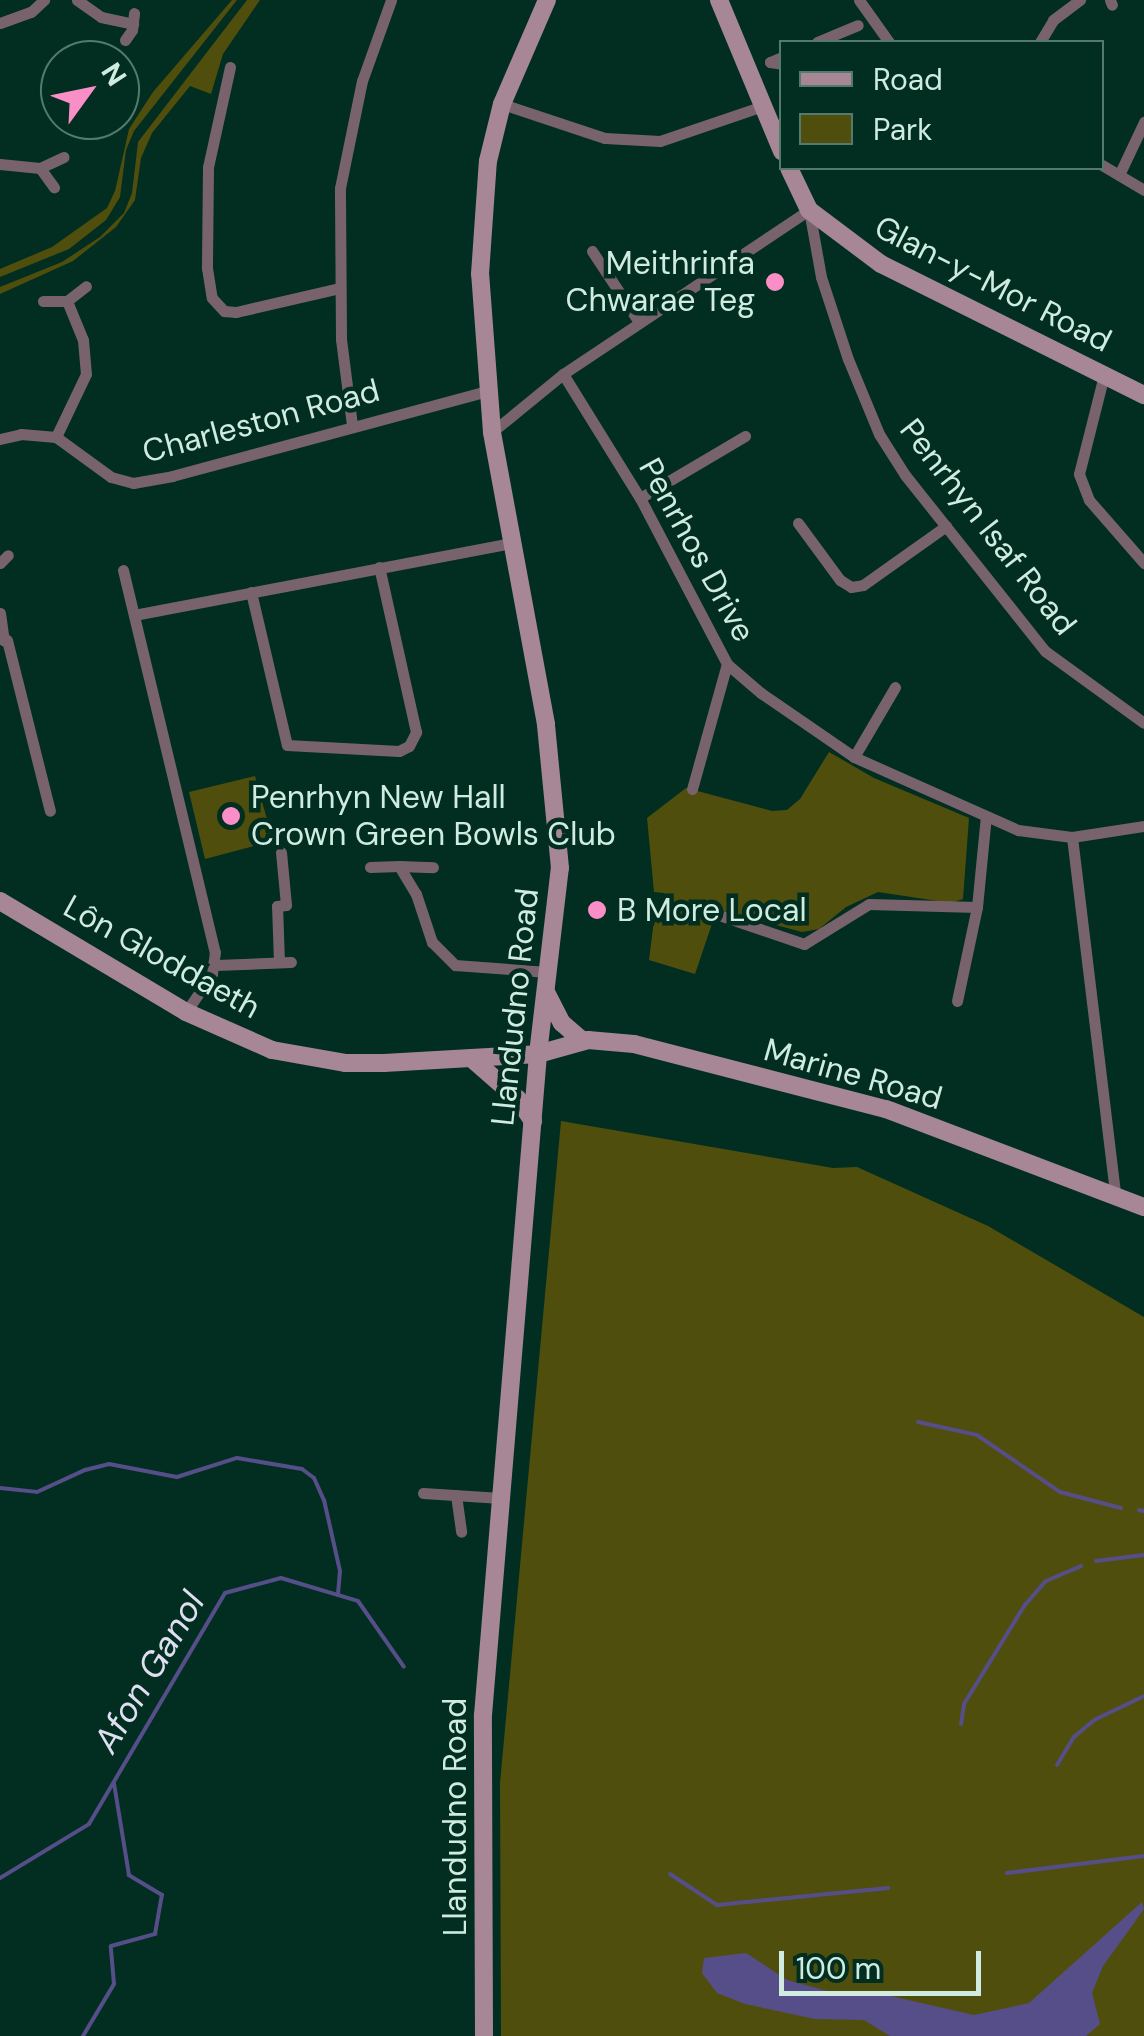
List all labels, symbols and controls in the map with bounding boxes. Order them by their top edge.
north arrow [40,40,140,140]
legend [779,40,1104,170]
text: N [93,56,135,93]
text: Road [873,60,943,99]
text: Park [873,110,932,149]
street label: Glan-y-Mor Road [868,208,1118,360]
place label: Meithrinfa Chwarae Teg [565,245,755,320]
marker: Meithrinfa Chwarae Teg [764,271,786,293]
street label: Charleston Road [138,371,384,471]
street label: Penrhyn Isaf Road [892,411,1084,643]
street label: Penrhos Drive [631,452,763,648]
place label: Penrhyn New Hall Crown Green Bowls Club [251,779,616,854]
marker: Penrhyn New Hall Crown Green Bowls Club [220,805,242,827]
street label: Llandudno Road [483,886,547,1128]
street label: Lôn Gloddaeth [57,887,267,1027]
place label: B More Local [617,891,807,929]
marker: B More Local [586,899,608,921]
street label: Marine Road [760,1030,946,1118]
water label: Afon Ganol [85,1584,213,1760]
street label: Llandudno Road [436,1698,474,1936]
scale bar [784,1931,986,1993]
text: 100 m [796,1949,881,1988]

